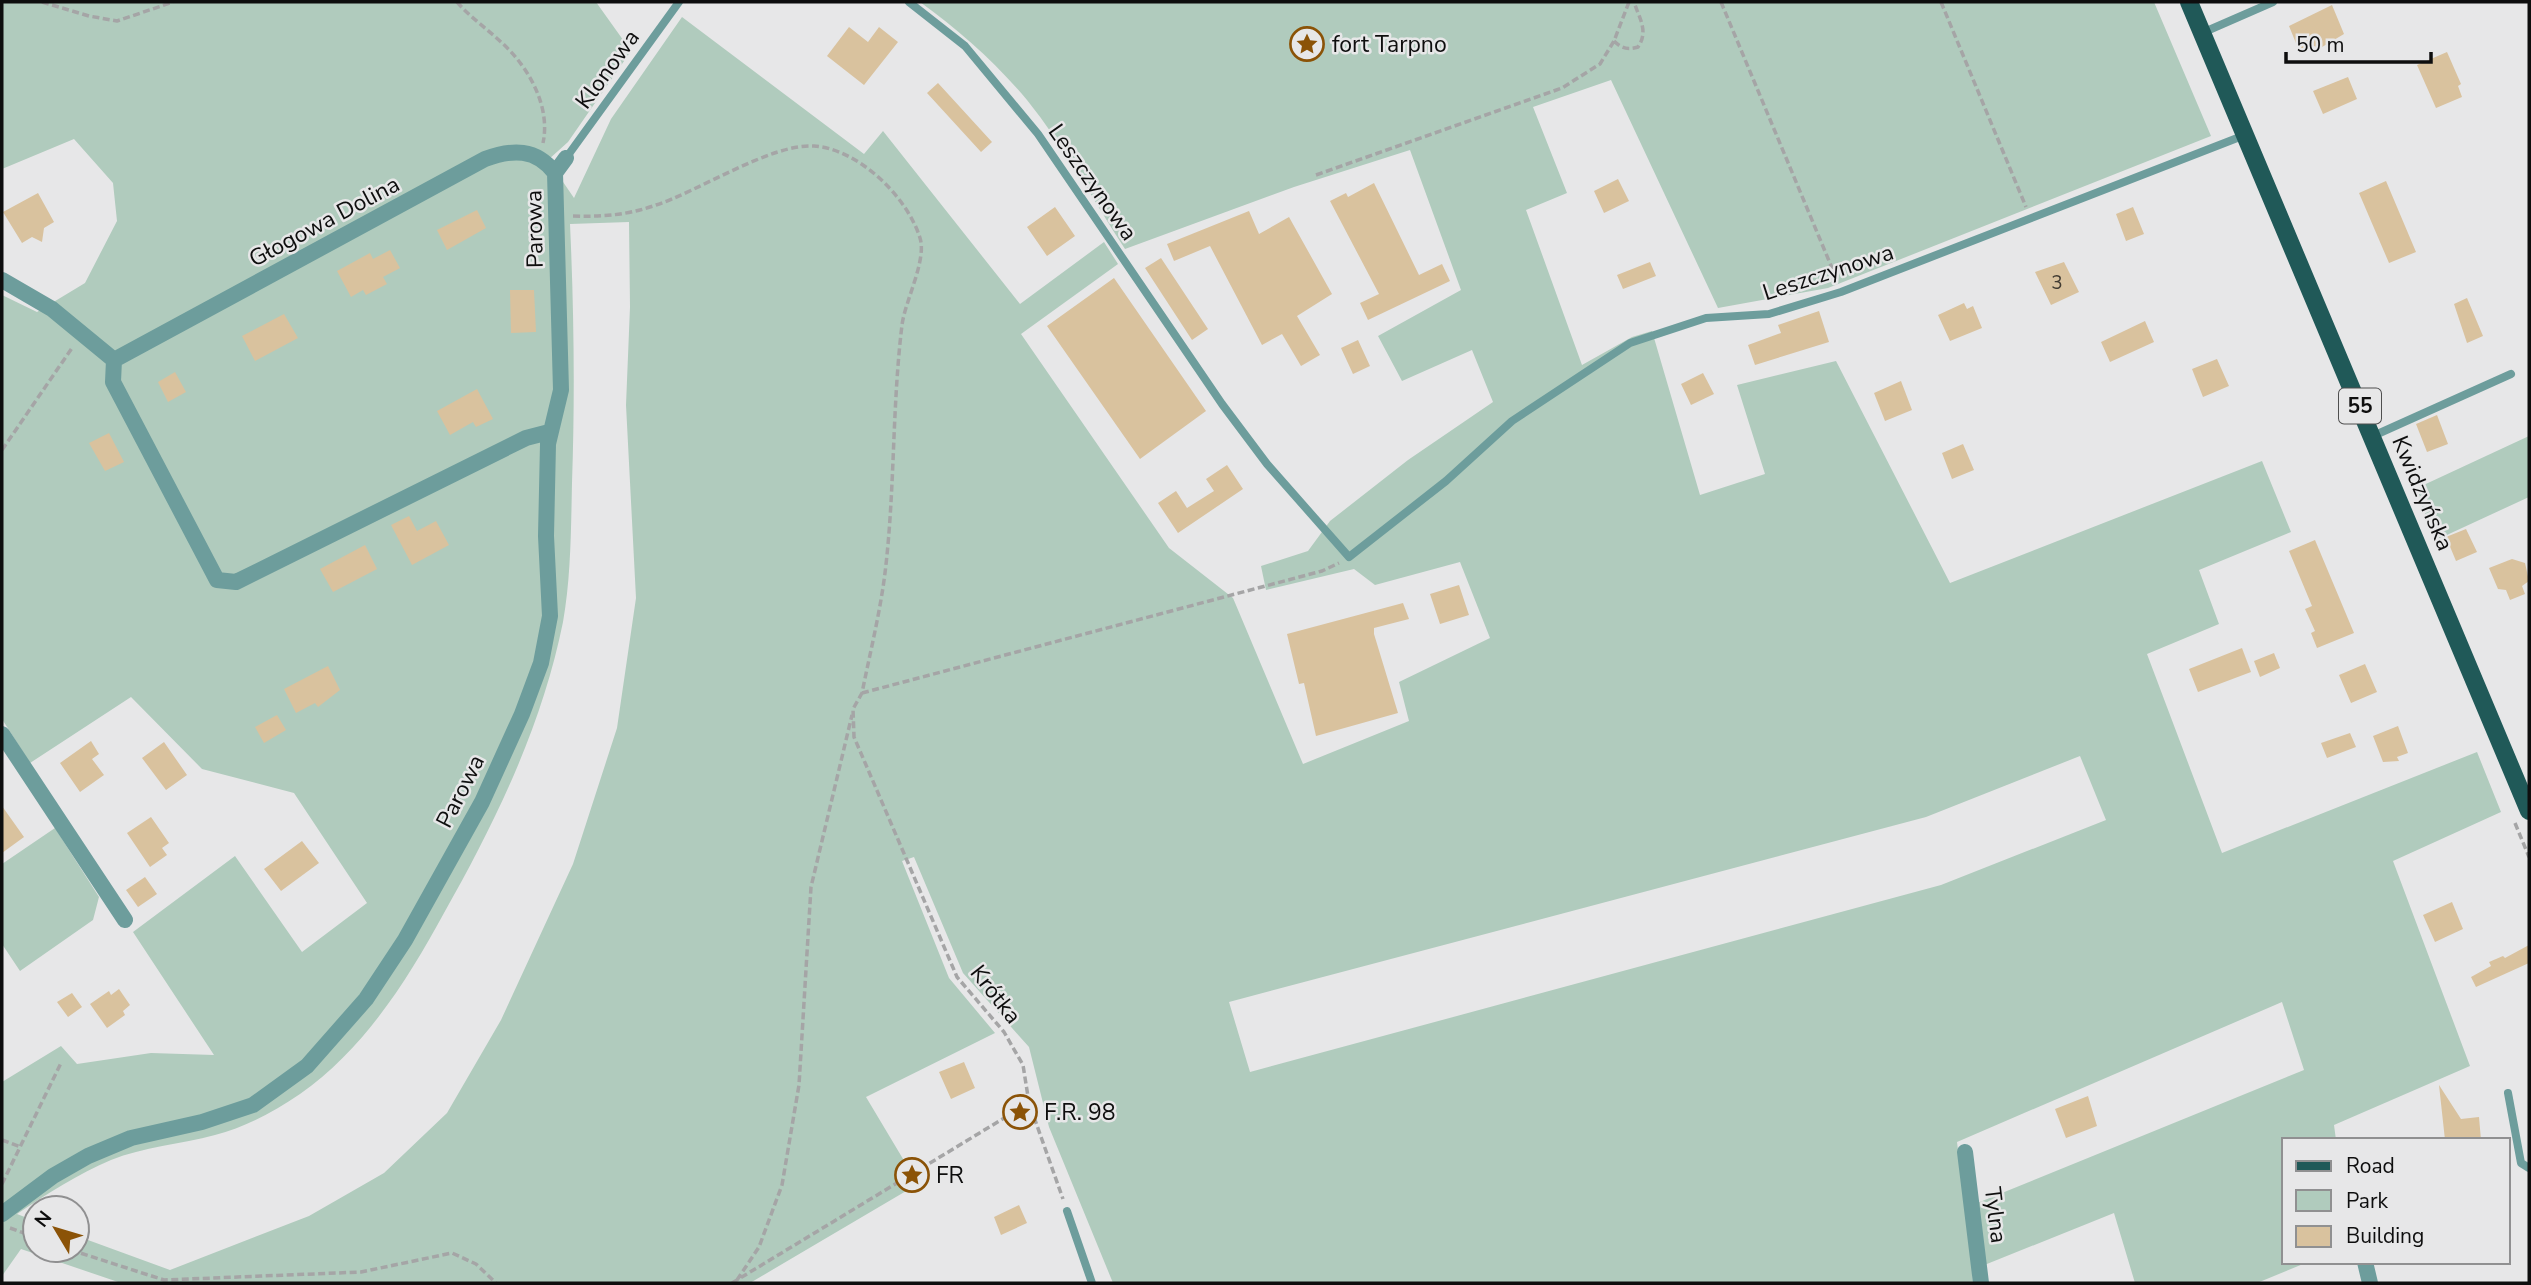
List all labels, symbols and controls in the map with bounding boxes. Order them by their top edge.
scale bar [2286,21,2431,65]
street label: Klonowa [568,23,647,115]
place icon: fort Tarpno [1288,25,1326,63]
place label: fort Tarpno [1332,29,1447,60]
text: 50 m [2296,31,2345,59]
street label: Leszczynowa [1041,118,1144,247]
street label: Głogowa Dolina [243,169,405,274]
street label: Parowa [518,190,551,268]
street label: Leszczynowa [1759,237,1898,308]
house number: 3 [2051,270,2063,296]
road number: 55 [2339,388,2381,424]
street label: Kwidzyńska [2384,431,2461,555]
street label: Parowa [429,749,492,833]
street label: Krótka [963,958,1028,1030]
place icon: F.R. 98 [1001,1093,1039,1131]
place label: F.R. 98 [1044,1097,1116,1128]
legend [2282,1138,2510,1264]
text: Road [2346,1152,2395,1180]
place icon: FR [893,1156,931,1194]
place label: FR [936,1160,964,1191]
street label: Tylna [1977,1185,2014,1245]
text: Park [2346,1187,2388,1215]
north arrow [21,1194,91,1264]
text: N [29,1206,58,1233]
text: Building [2346,1222,2424,1250]

